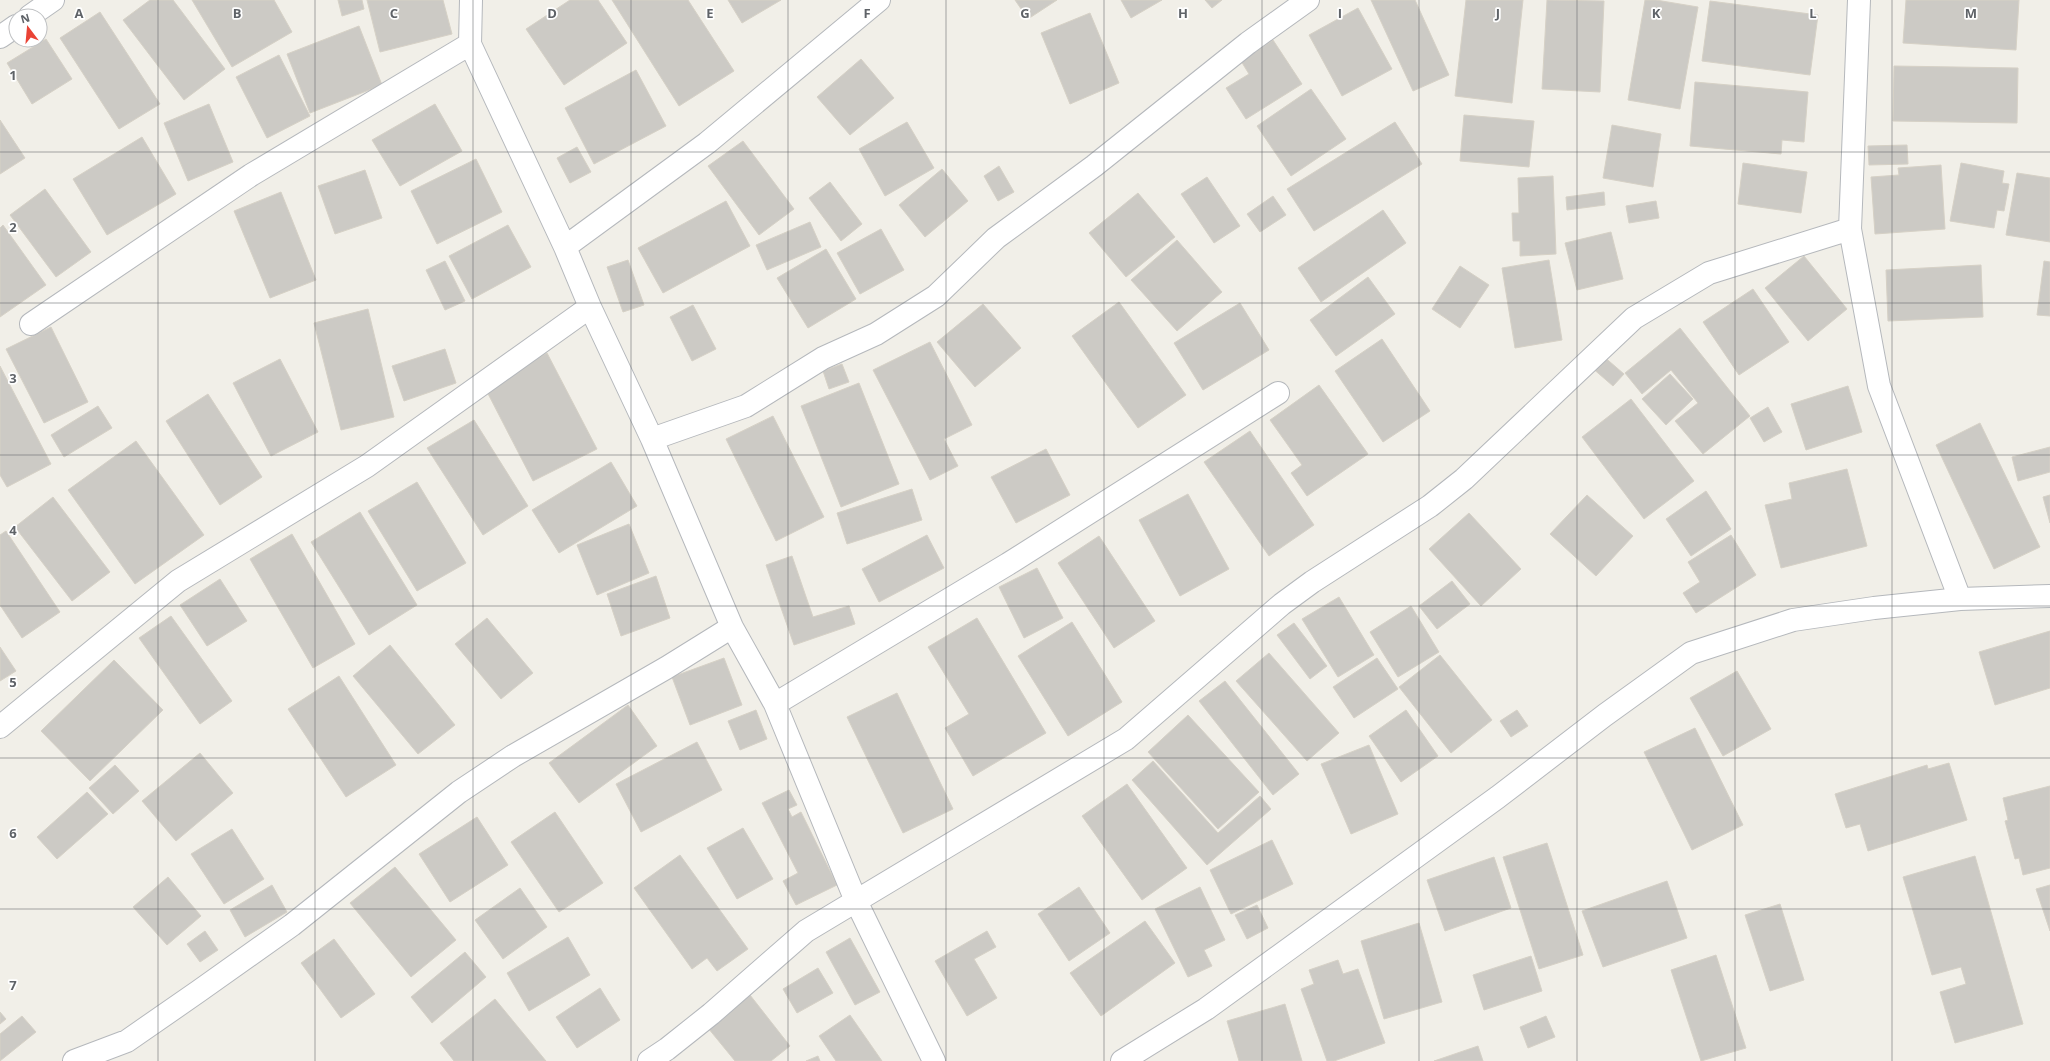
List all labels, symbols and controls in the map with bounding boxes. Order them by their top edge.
text: A [75,4,84,22]
text: B [233,4,242,22]
text: C [390,4,398,22]
text: D [547,4,557,22]
text: E [706,4,714,22]
text: F [863,4,871,22]
text: G [1020,4,1030,22]
text: H [1178,4,1188,22]
text: I [1338,4,1342,22]
text: J [1495,4,1500,22]
text: K [1652,4,1661,22]
text: L [1809,4,1817,22]
text: M [1965,4,1977,22]
north arrow [8,8,48,48]
text: N [19,9,31,26]
text: 1 [9,66,17,84]
text: 2 [9,218,17,236]
text: 3 [9,369,17,387]
text: 4 [9,521,17,539]
text: 5 [9,673,17,691]
text: 6 [9,824,17,842]
text: 7 [9,976,17,994]

